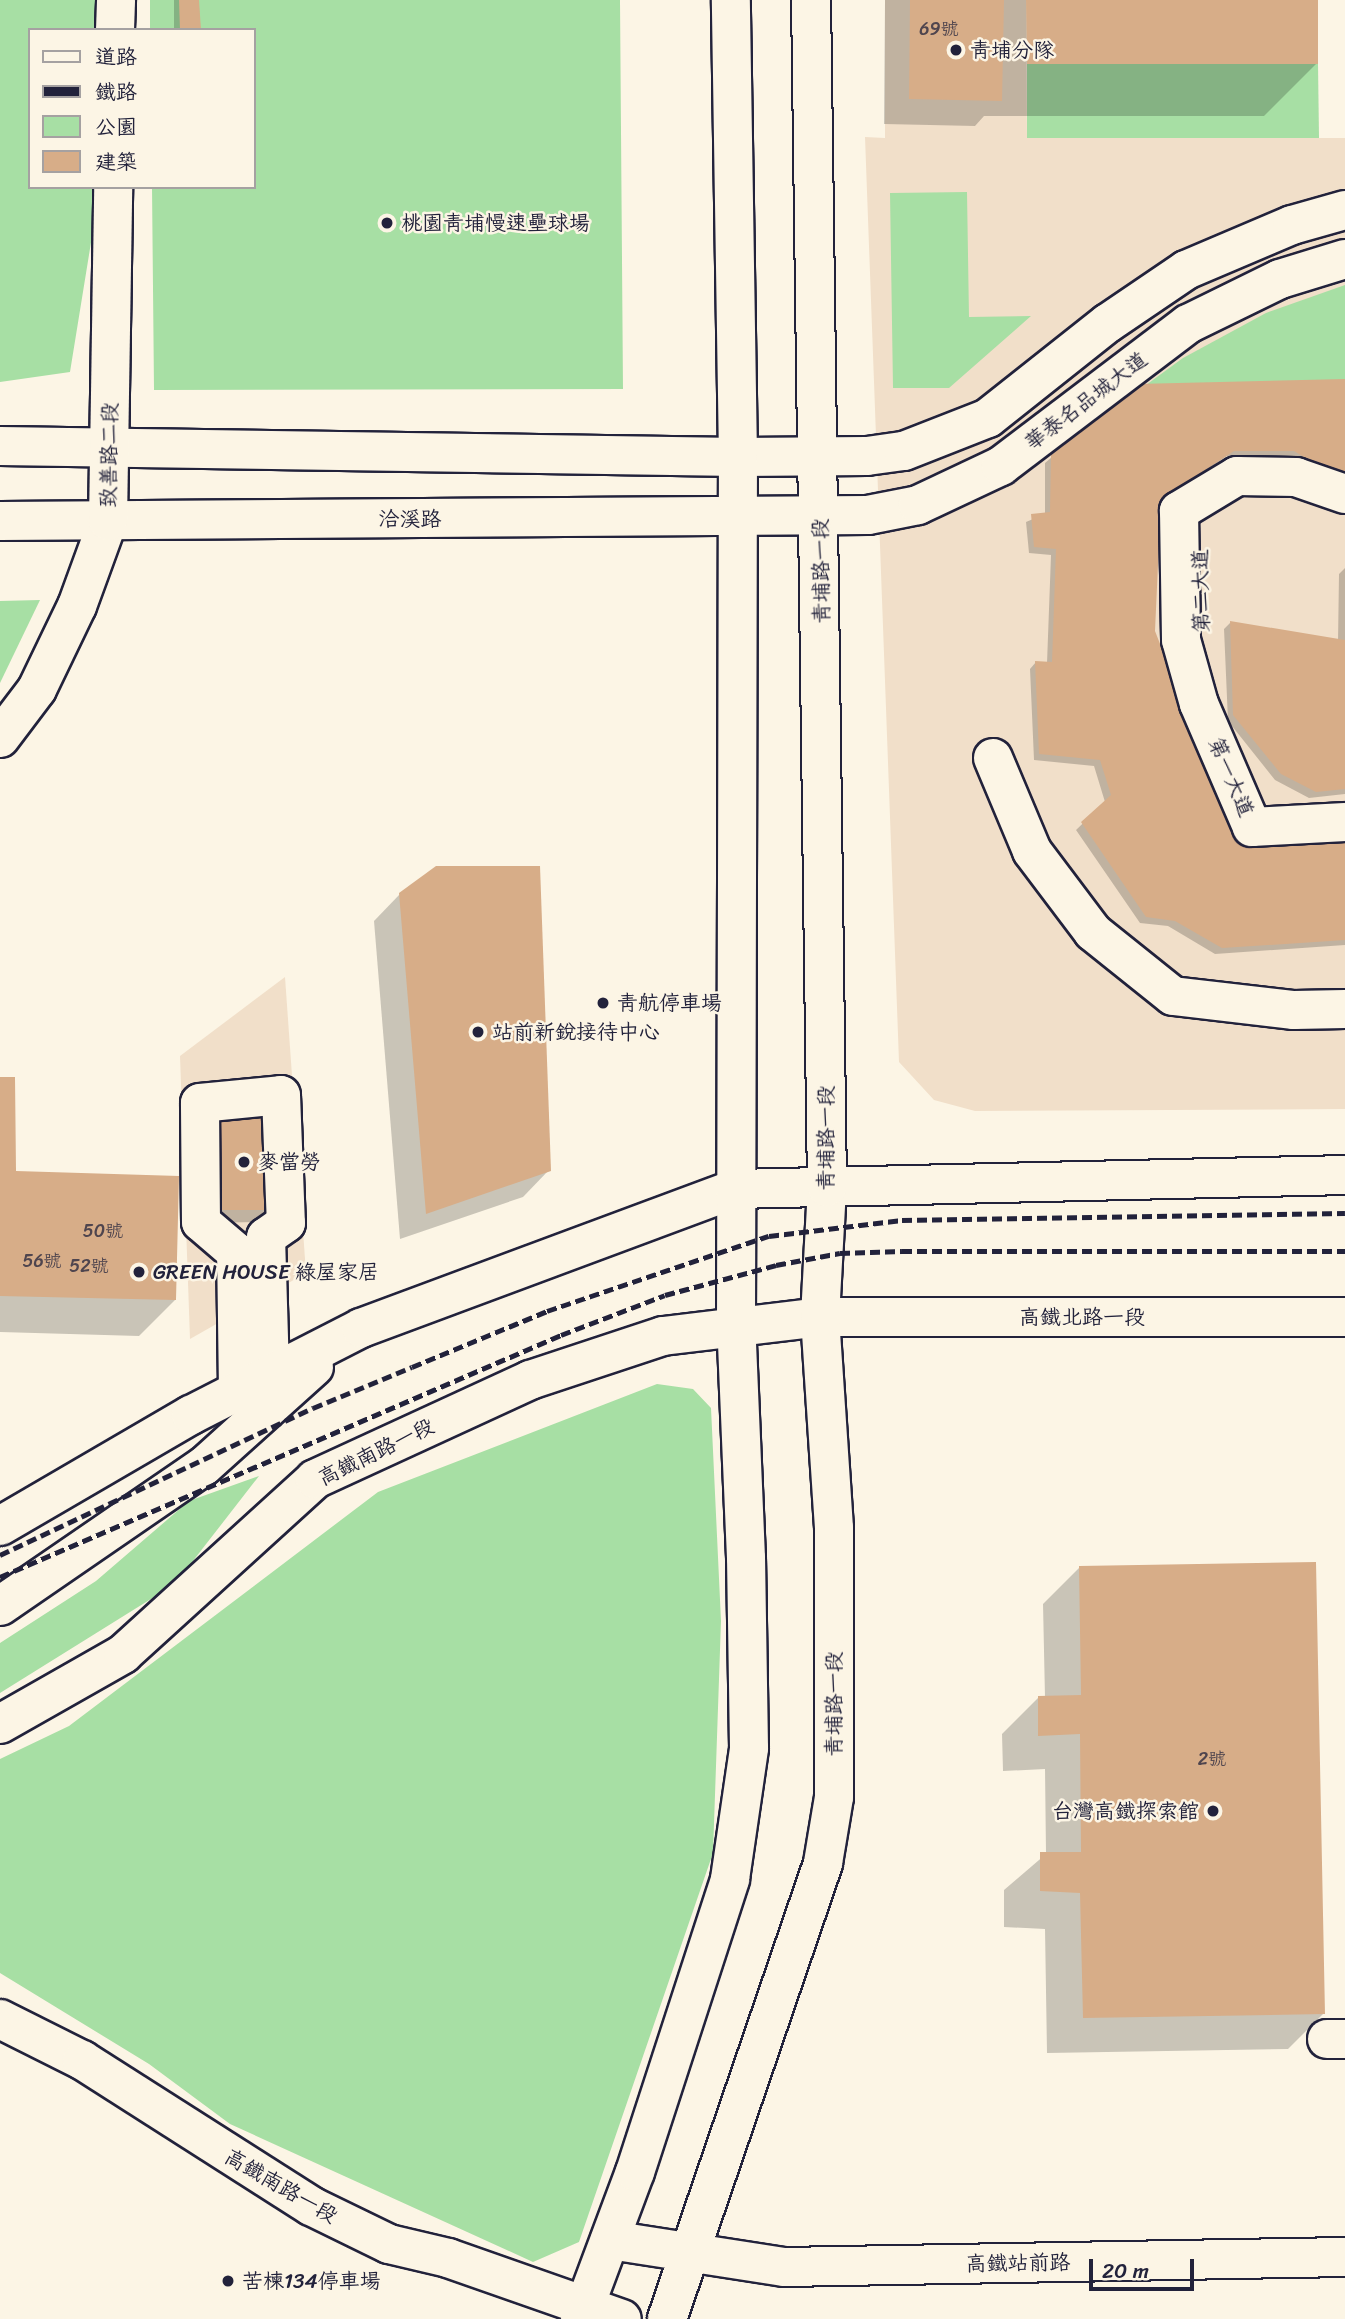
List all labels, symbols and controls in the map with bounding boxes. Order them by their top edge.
house number: 69號 [919,18,959,40]
legend [28,28,256,189]
place label: 青埔分隊 [970,37,1054,63]
text: 道路 [95,38,137,76]
marker: 青埔分隊 [948,42,964,58]
text: 鐵路 [95,73,137,111]
text: 公園 [95,108,137,146]
text: 建築 [95,143,137,181]
place label: 桃園青埔慢速壘球場 [401,210,590,236]
marker: 桃園青埔慢速壘球場 [379,215,395,231]
street label: 華泰名品城大道 [1020,347,1152,455]
street label: 致善路二段 [95,402,123,508]
street label: 洽溪路 [379,506,441,532]
street label: 青埔路一段 [807,518,835,624]
street label: 第二大道 [1188,549,1214,633]
street label: 第一大道 [1203,733,1259,821]
place label: 青航停車場 [617,990,722,1016]
marker: 青航停車場 [595,995,611,1011]
place label: 站前新銳接待中心 [492,1019,660,1045]
marker: 站前新銳接待中心 [470,1024,486,1040]
street label: 青埔路一段 [813,1086,839,1190]
place label: 麥當勞 [258,1149,321,1175]
marker: 麥當勞 [236,1154,252,1170]
house number: 50號 [83,1220,123,1242]
house number: 56號 [22,1250,62,1272]
house number: 52號 [69,1255,109,1277]
place label: GREEN HOUSE 綠屋家居 [153,1259,379,1285]
marker: GREEN HOUSE 綠屋家居 [131,1264,147,1280]
street label: 高鐵北路一段 [1019,1304,1145,1330]
street label: 高鐵南路一段 [314,1413,438,1491]
street label: 青埔路一段 [821,1652,847,1756]
house number: 2號 [1198,1748,1226,1770]
place label: 台灣高鐵探索館 [1052,1798,1199,1824]
marker: 台灣高鐵探索館 [1205,1803,1221,1819]
street label: 高鐵南路一段 [220,2144,342,2228]
scale bar [1093,2246,1198,2290]
street label: 高鐵站前路 [965,2249,1071,2277]
text: 20 m [1102,2252,1149,2290]
place label: 苦楝134停車場 [242,2268,381,2294]
marker: 苦楝134停車場 [220,2273,236,2289]

